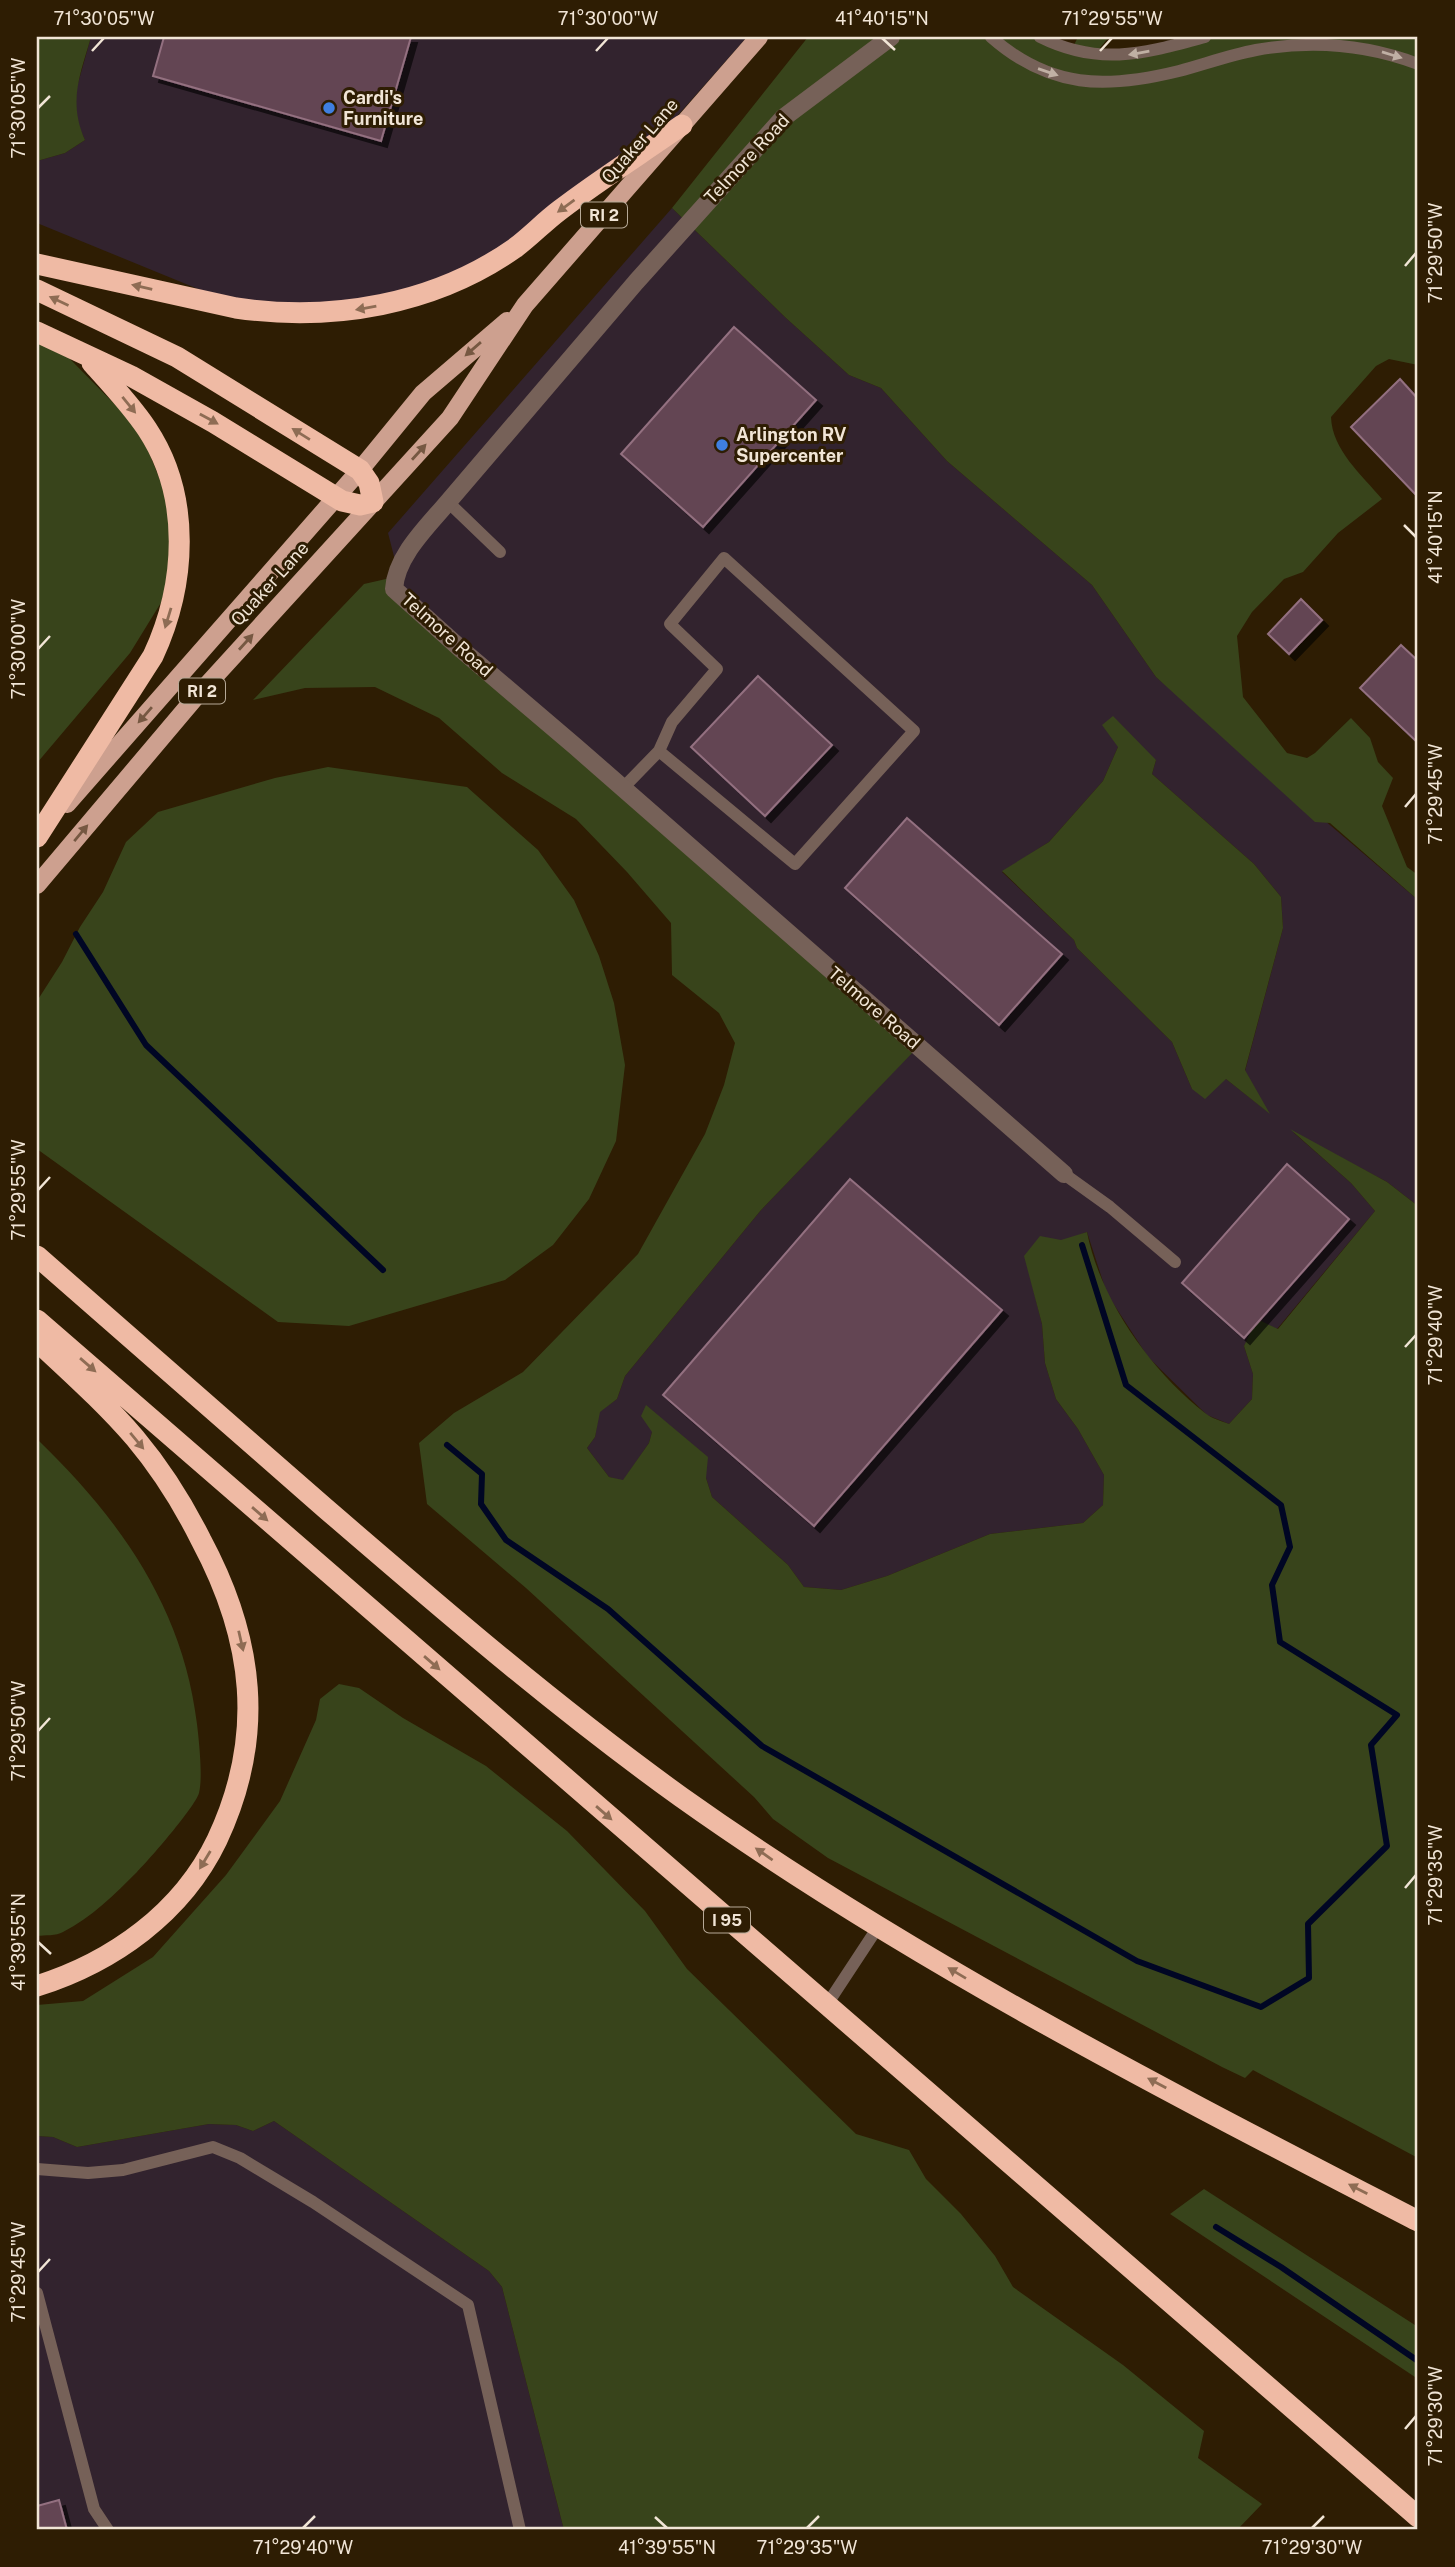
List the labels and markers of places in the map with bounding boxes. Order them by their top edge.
place label: Cardi's Furniture [343,87,423,129]
marker: Cardi's Furniture [321,100,337,116]
place label: Arlington RV Supercenter [736,424,847,466]
marker: Arlington RV Supercenter [714,437,730,453]

